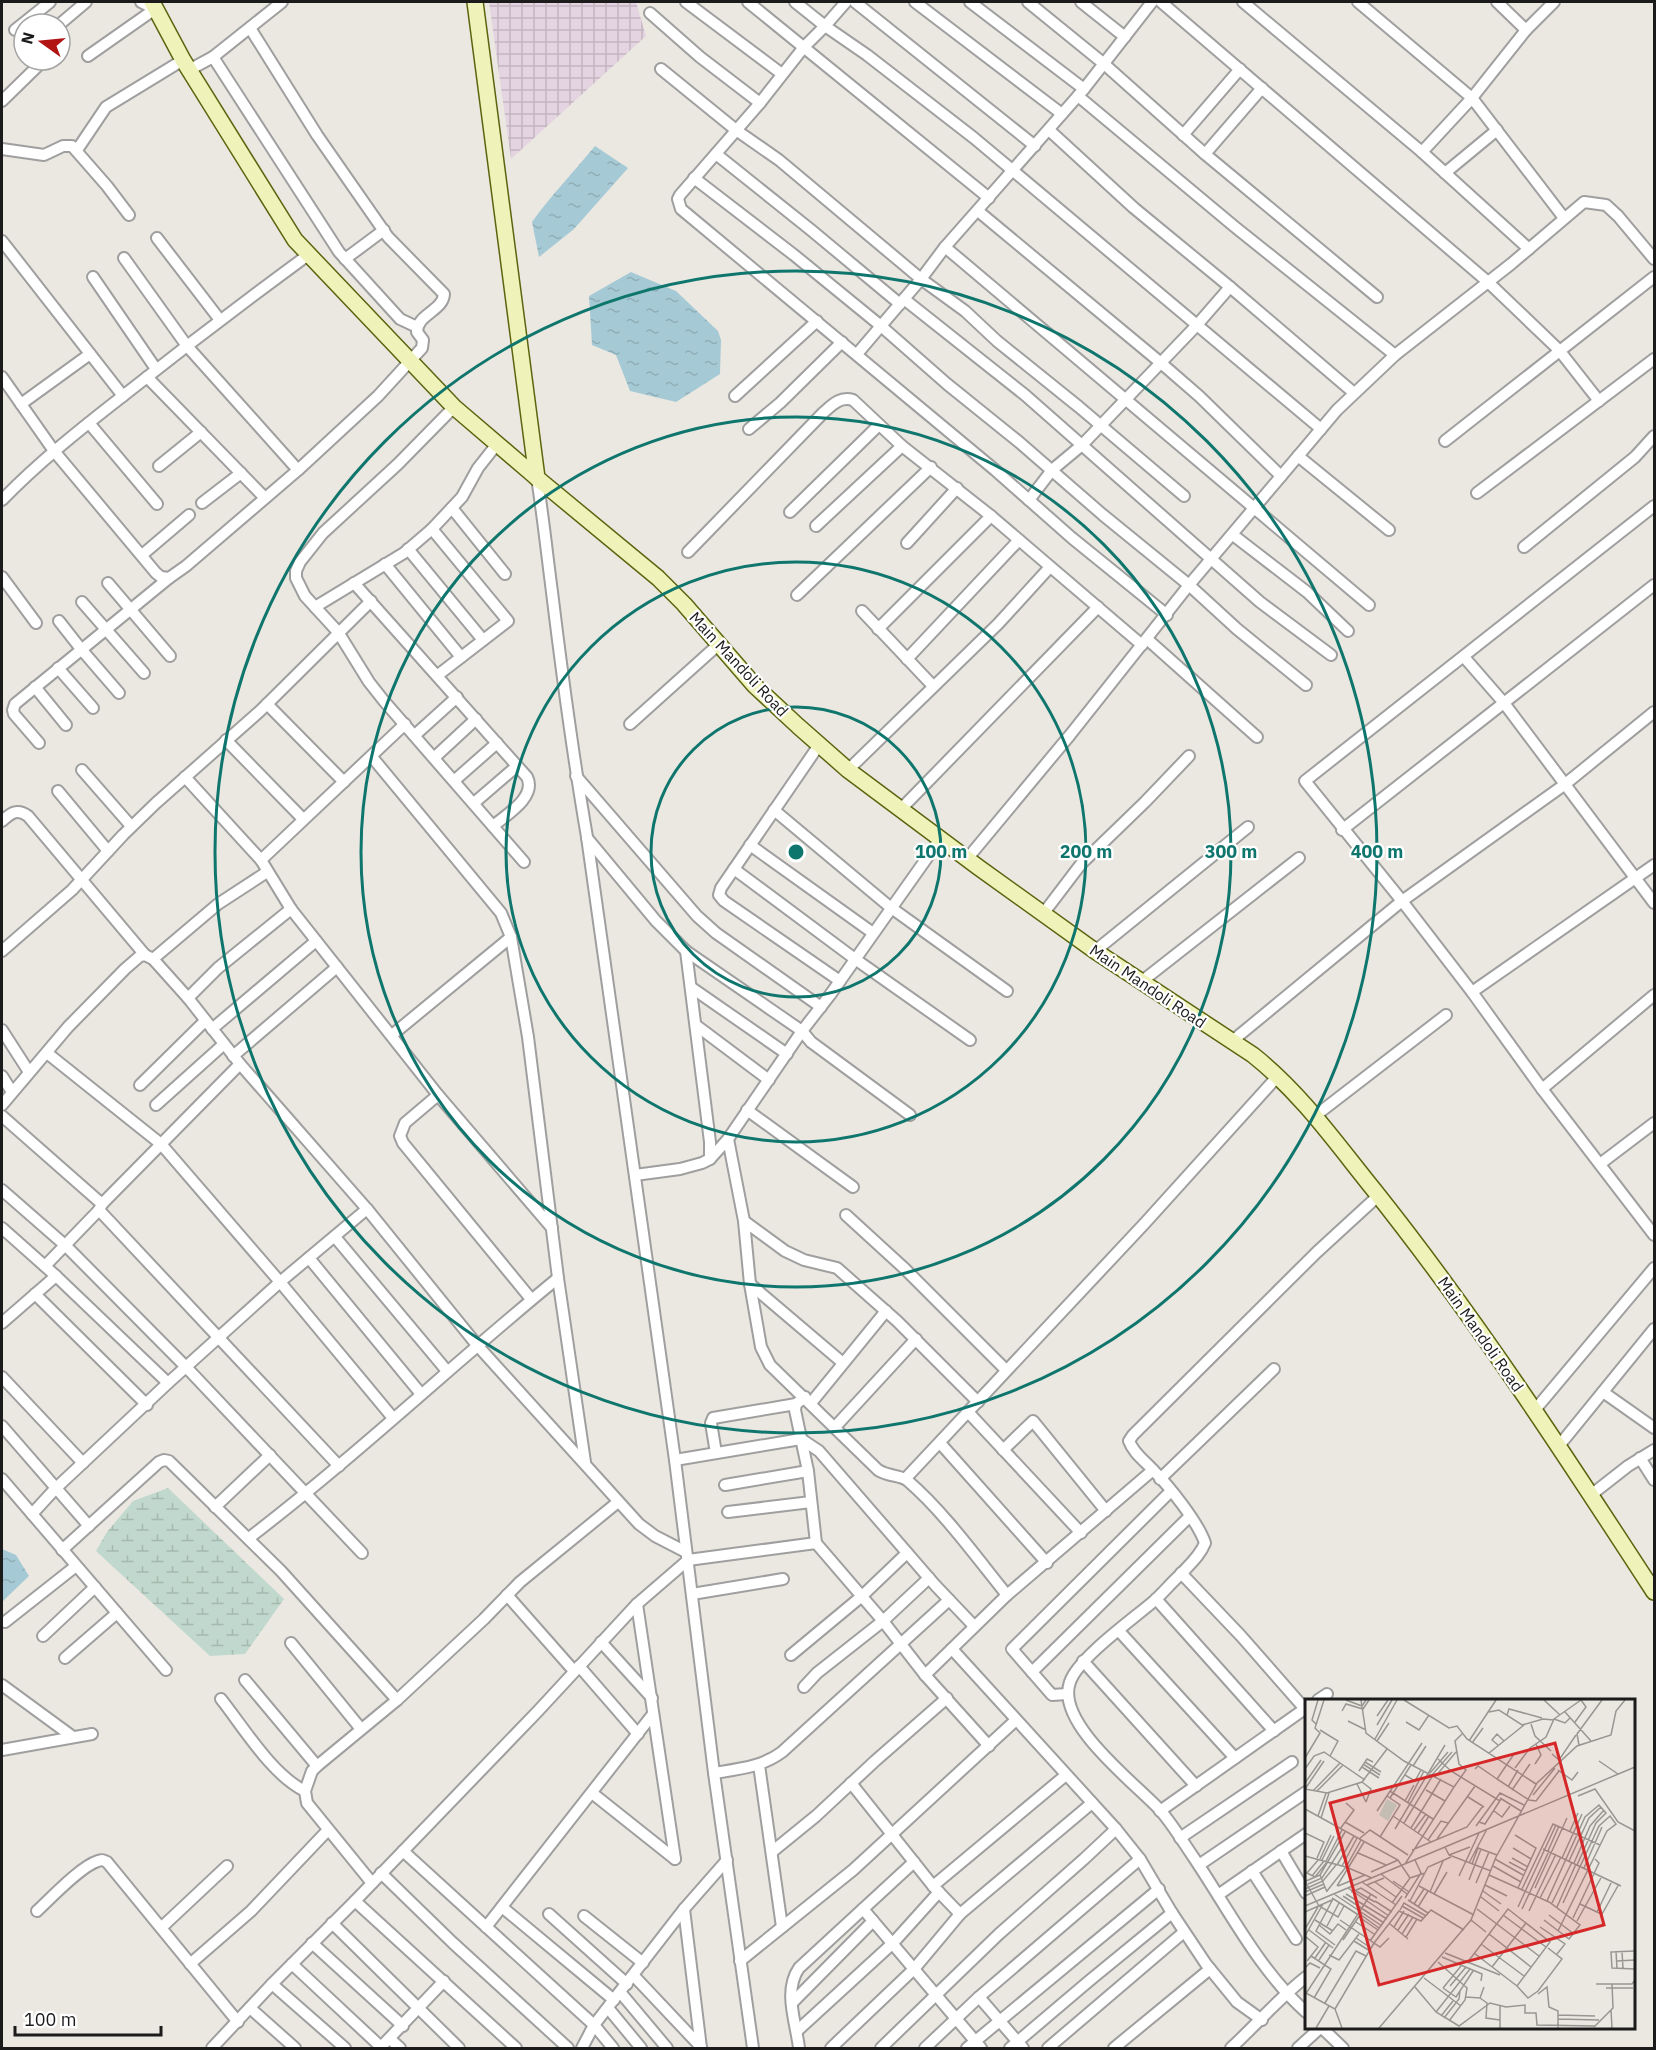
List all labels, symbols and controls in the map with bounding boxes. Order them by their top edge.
north arrow [12,12,72,72]
text: N [16,30,39,46]
street label: Main Mandoli Road [685,607,793,721]
text: 100 m [915,840,967,863]
text: 200 m [1060,840,1112,863]
text: 300 m [1205,840,1257,863]
text: 400 m [1351,840,1403,863]
centre of rings [786,842,806,862]
street label: Main Mandoli Road [1086,940,1210,1032]
street label: Main Mandoli Road [1434,1272,1528,1396]
inset map [1305,1699,1635,2029]
scale bar [15,1999,160,2037]
text: 100 m [24,2008,76,2031]

